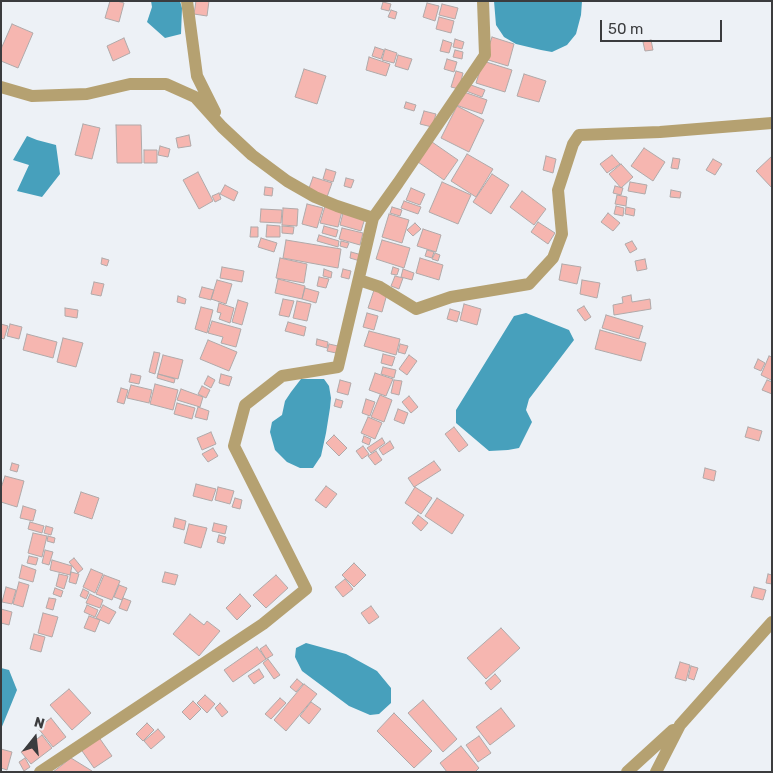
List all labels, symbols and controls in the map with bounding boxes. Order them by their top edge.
scale bar [603,10,726,42]
text: 50 m [608,20,643,38]
north arrow [10,713,60,763]
text: N [32,714,46,733]

